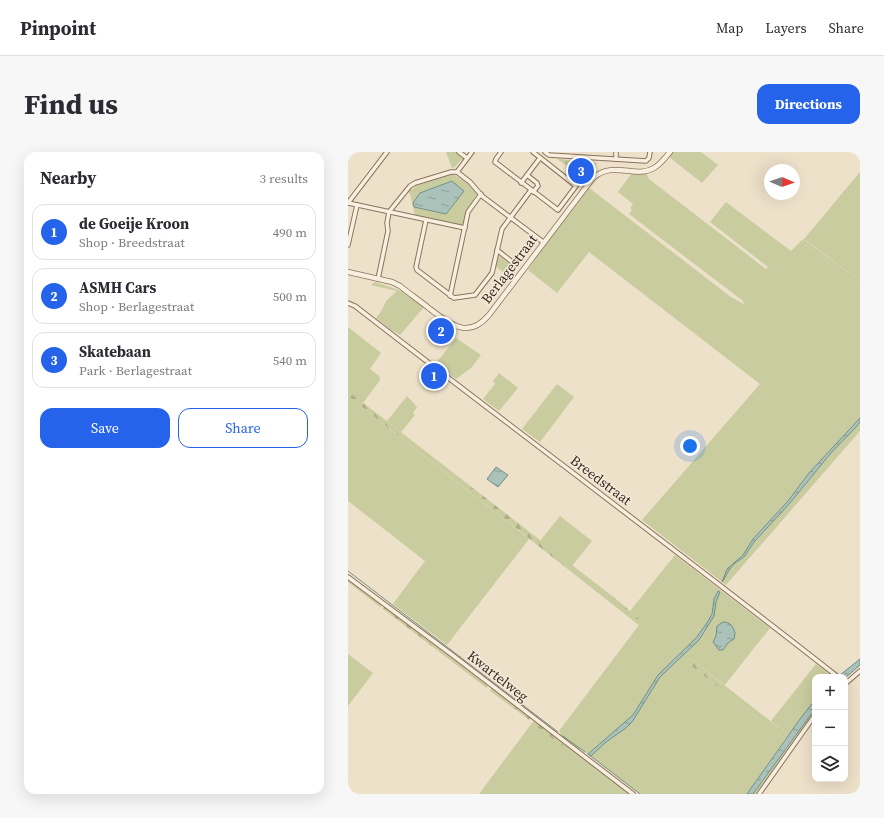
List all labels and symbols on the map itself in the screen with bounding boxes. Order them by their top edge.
pin: 3 [568,156,594,186]
north arrow [764,164,800,200]
street label: Berlagestraat [476,230,542,308]
pin: 2 [428,316,454,346]
pin: 1 [421,361,447,391]
your location [680,436,700,456]
street label: Breedstraat [566,450,636,510]
street label: Kwartelweg [463,646,533,706]

